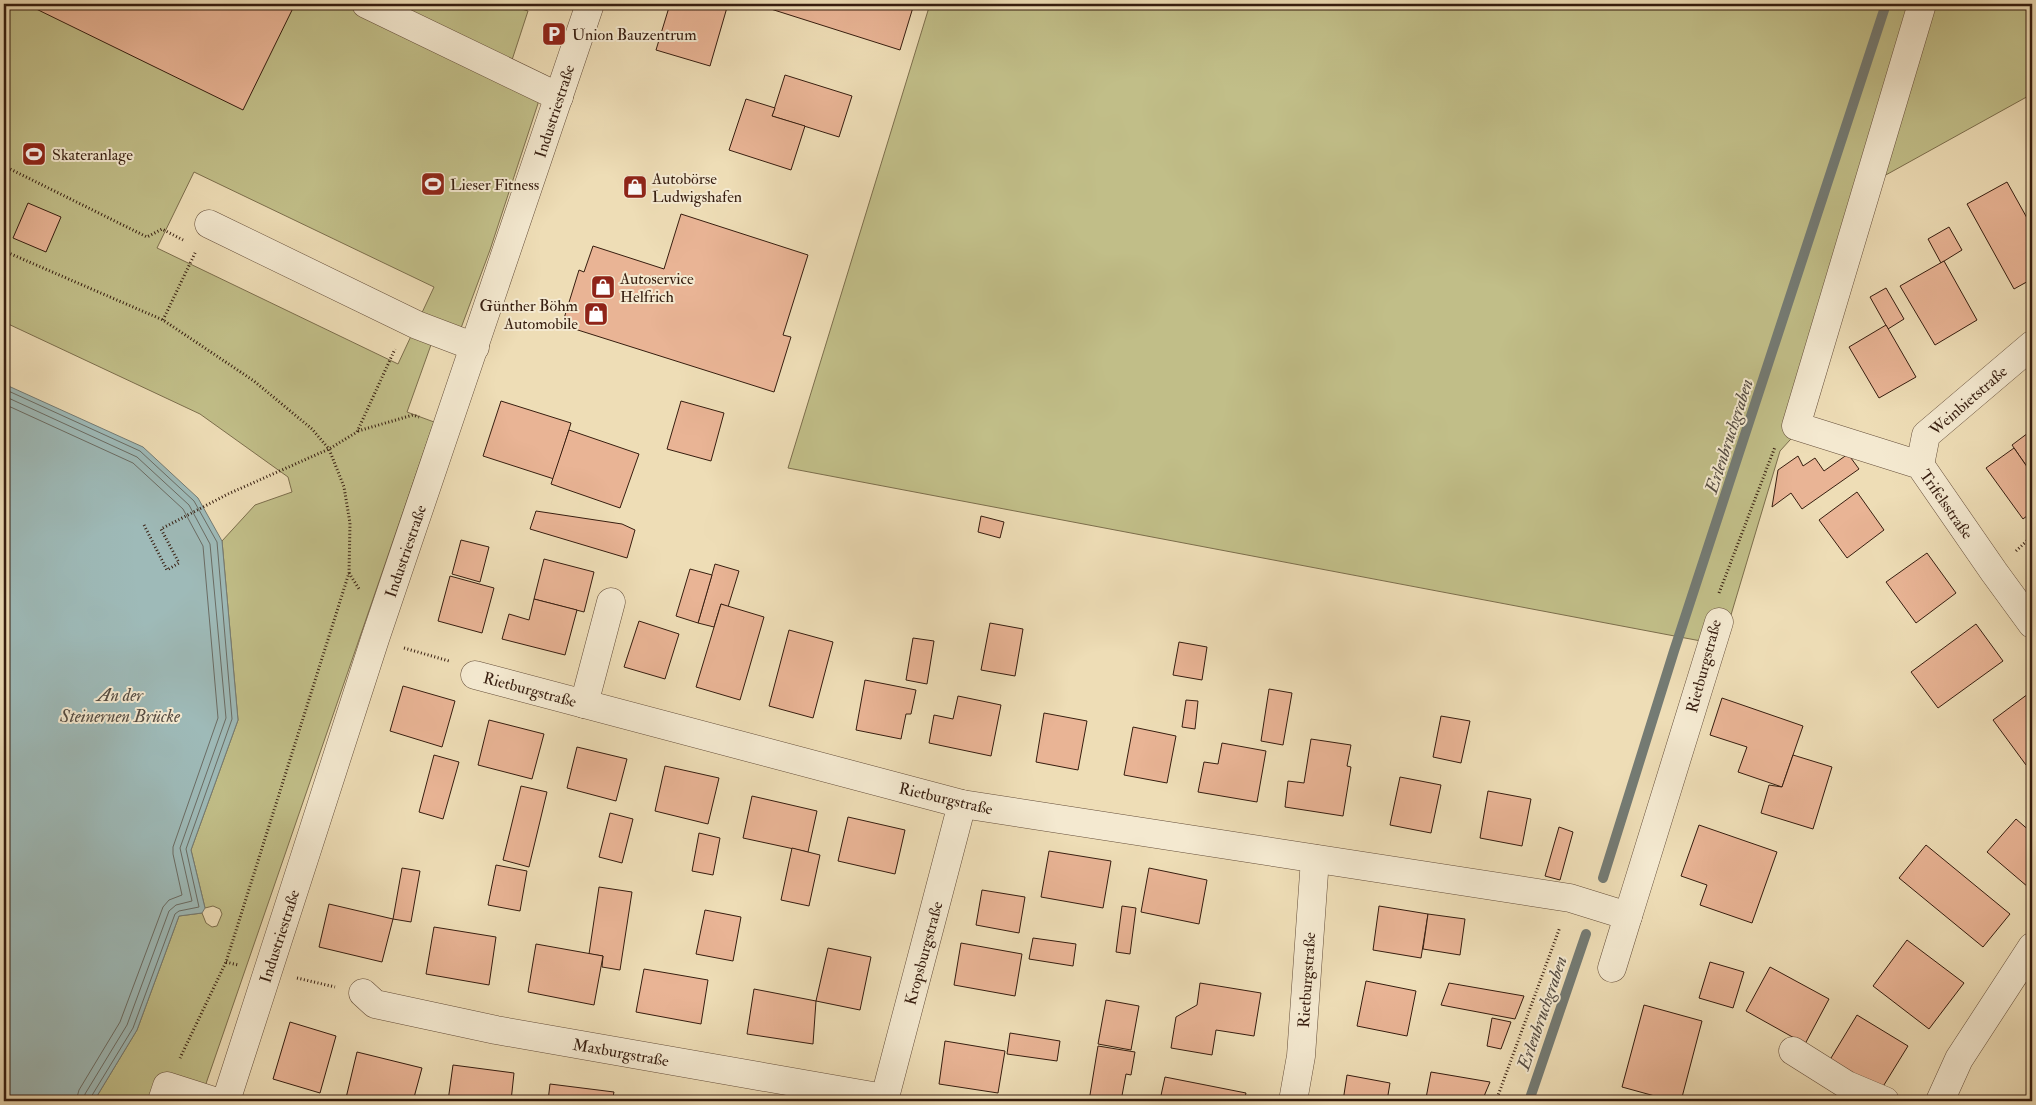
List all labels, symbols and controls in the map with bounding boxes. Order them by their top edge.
parking icon: Union Bauzentrum [541,21,567,47]
place label: Union Bauzentrum [572,25,697,45]
street label: Industriestraße [530,62,580,160]
sports icon: Skateranlage [21,141,47,167]
place label: Skateranlage [52,145,133,165]
place label: Autobörse Ludwigshafen [651,169,742,207]
sports icon: Lieser Fitness [420,171,446,197]
shop icon: Autobörse Ludwigshafen [622,174,648,200]
place label: Lieser Fitness [450,175,539,195]
place label: Autoservice Helfrich [619,269,694,307]
shop icon: Autoservice Helfrich [590,274,616,300]
place label: Günther Böhm Automobile [480,296,579,334]
shop icon: Günther Böhm Automobile [583,301,609,327]
street label: Weinbietstraße [1925,361,2012,441]
water label: Erlenbruchgraben [1700,376,1759,497]
street label: Trifelsstraße [1915,466,1978,543]
street label: Industriestraße [381,502,431,600]
street label: Rietburgstraße [1682,617,1726,715]
street label: Rietburgstraße [481,668,579,712]
water label: An der Steinernen Brücke [59,684,181,728]
street label: Rietburgstraße [897,778,995,820]
street label: Industriestraße [255,887,305,985]
street label: Kropsburgstraße [900,899,948,1008]
street label: Rietburgstraße [1294,931,1320,1029]
water label: Erlenbruchgraben [1512,953,1573,1074]
street label: Maxburgstraße [571,1035,671,1071]

